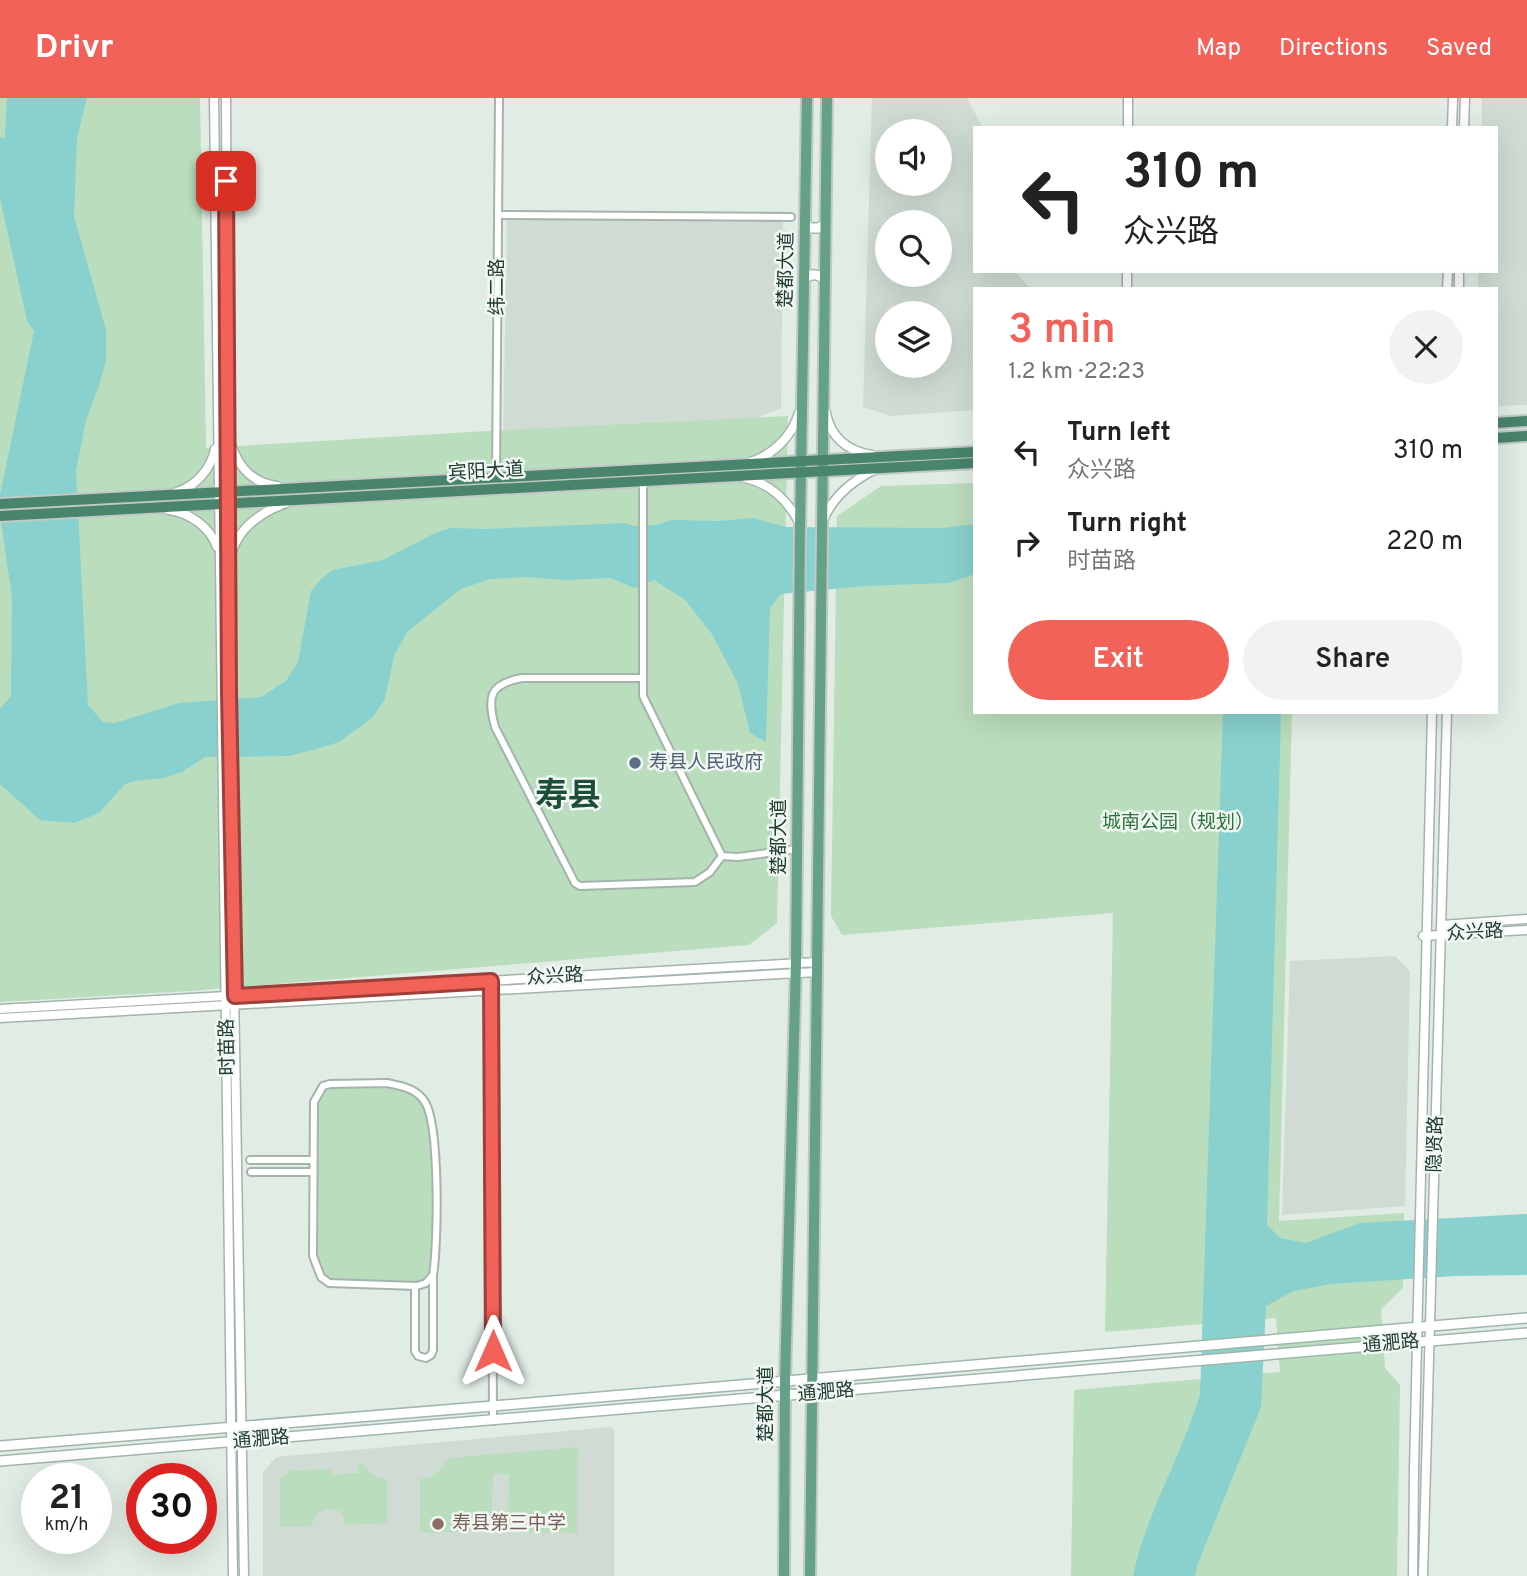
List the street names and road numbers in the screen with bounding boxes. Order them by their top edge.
street label: 楚都大道 [774,232,800,308]
street label: 纬二路 [486,258,510,316]
street label: 宾阳大道 [447,458,525,486]
street label: 楚都大道 [768,799,792,875]
street label: 众兴路 [1446,920,1504,946]
street label: 众兴路 [526,964,584,990]
street label: 时苗路 [216,1018,240,1076]
street label: 隐贤路 [1423,1115,1449,1173]
street label: 通淝路 [1362,1330,1420,1358]
street label: 楚都大道 [755,1366,779,1442]
street label: 通淝路 [797,1379,855,1407]
street label: 通淝路 [232,1426,290,1454]

